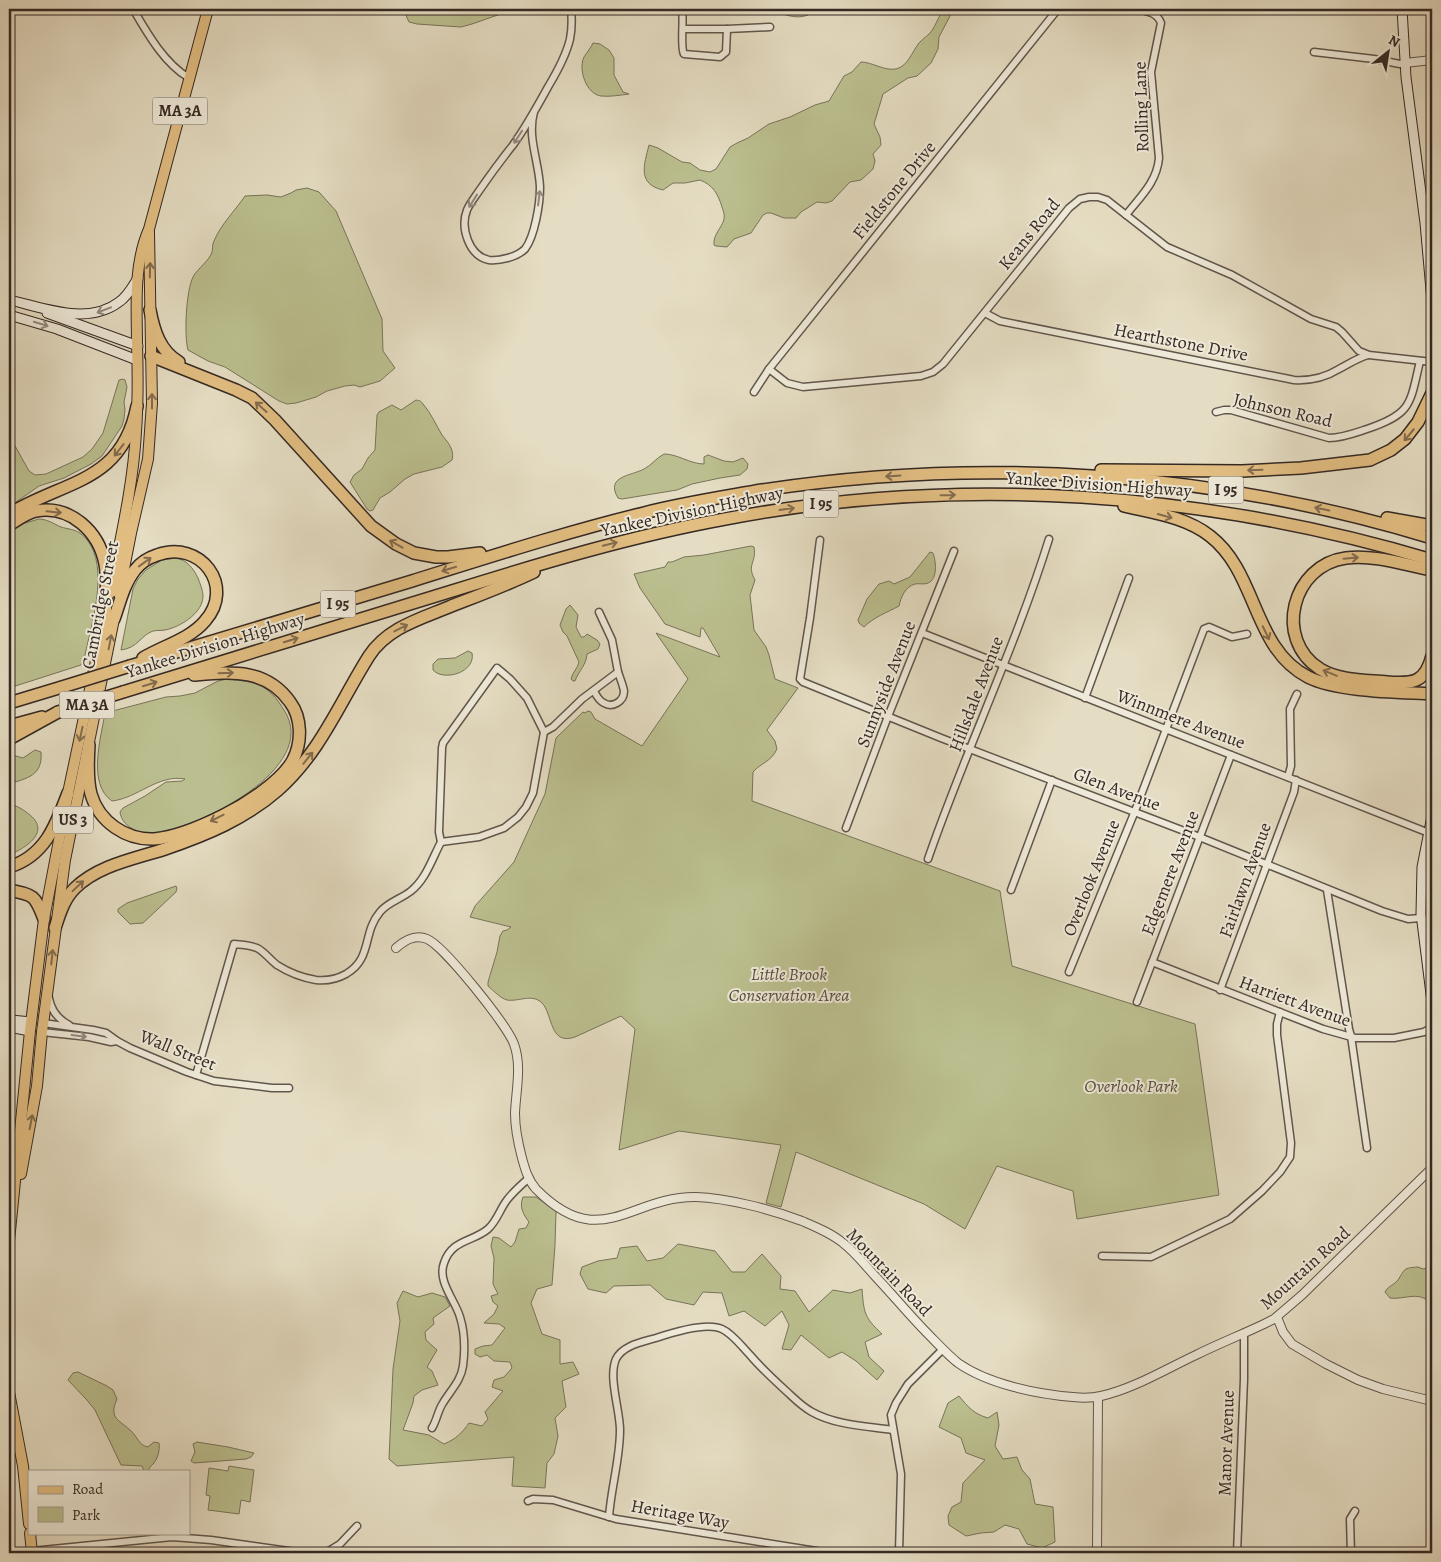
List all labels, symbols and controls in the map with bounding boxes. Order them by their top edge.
north arrow [1364,28,1414,78]
text: N [1385,30,1403,52]
street label: Rolling Lane [1127,61,1155,153]
road number: MA 3A [152,98,208,124]
one-way arrow [513,130,523,144]
street label: Fieldstone Drive [847,136,941,244]
one-way arrow [534,190,544,206]
street label: Keans Road [993,193,1065,275]
one-way arrow [467,194,477,208]
one-way arrow [145,262,155,278]
one-way arrow [97,306,112,315]
street label: Hearthstone Drive [1112,317,1250,367]
one-way arrow [33,320,49,330]
street label: Johnson Road [1231,387,1335,433]
one-way arrow [147,393,157,409]
one-way arrow [255,401,268,412]
one-way arrow [1403,428,1414,441]
one-way arrow [114,443,124,457]
street label: Yankee Division Highway [1004,465,1194,503]
one-way arrow [1247,466,1263,475]
one-way arrow [885,472,901,481]
road number: I 95 [1208,476,1244,504]
street label: Yankee Division Highway [598,480,786,542]
road number: I 95 [804,490,838,518]
one-way arrow [940,490,956,500]
one-way arrow [778,503,794,513]
one-way arrow [1314,503,1330,513]
one-way arrow [46,507,62,517]
one-way arrow [1157,511,1173,521]
street label: Cambridge Street [76,539,124,671]
one-way arrow [389,539,404,549]
one-way arrow [602,539,618,548]
one-way arrow [1342,553,1358,562]
one-way arrow [138,557,152,567]
one-way arrow [441,565,457,575]
road number: I 95 [320,590,356,618]
street label: Yankee Division Highway [122,606,308,684]
street label: Sunnyside Avenue [851,617,921,751]
one-way arrow [393,623,408,632]
one-way arrow [1261,625,1271,640]
street label: Hillsdale Avenue [943,633,1009,755]
one-way arrow [282,634,298,644]
one-way arrow [105,635,115,651]
one-way arrow [218,668,234,677]
one-way arrow [1323,668,1338,677]
one-way arrow [142,679,158,689]
street label: Winnmere Avenue [1112,683,1249,755]
road number: MA 3A [59,692,114,718]
one-way arrow [75,725,85,741]
one-way arrow [302,752,313,765]
street label: Glen Avenue [1070,761,1164,817]
road number: US 3 [53,806,93,834]
street label: Edgemere Avenue [1135,807,1205,939]
one-way arrow [209,814,224,824]
street label: Overlook Avenue [1057,816,1125,940]
street label: Fairlawn Avenue [1213,819,1277,941]
one-way arrow [72,880,84,892]
one-way arrow [47,949,57,965]
park label: Little Brook Conservation Area [729,962,849,1007]
street label: Harriett Avenue [1236,970,1354,1032]
street label: Wall Street [135,1023,220,1076]
one-way arrow [71,1031,87,1041]
park label: Overlook Park [1084,1074,1178,1098]
one-way arrow [27,1115,36,1131]
street label: Mountain Road [1255,1221,1356,1315]
street label: Mountain Road [841,1223,937,1321]
street label: Manor Avenue [1212,1389,1240,1497]
legend [28,1470,190,1534]
text: Road [72,1479,104,1499]
street label: Heritage Way [629,1494,732,1535]
text: Park [72,1505,101,1525]

